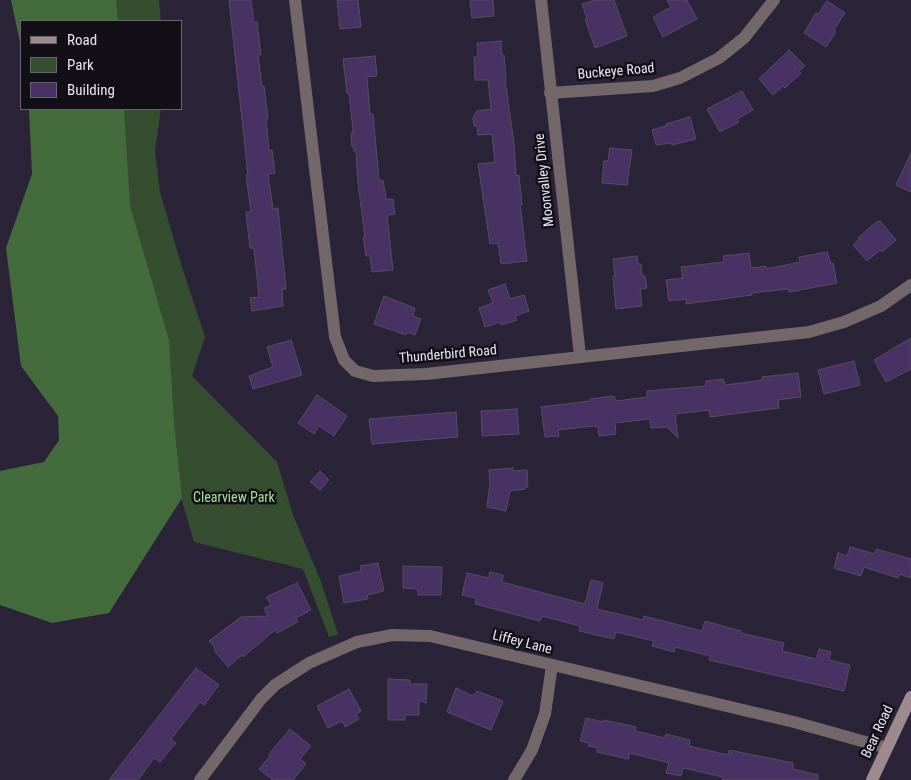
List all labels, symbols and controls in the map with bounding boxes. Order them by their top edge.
legend [20,20,182,110]
text: Road [67,31,97,49]
text: Park [67,56,94,74]
street label: Buckeye Road [577,60,655,84]
text: Building [67,81,115,99]
street label: Moonvalley Drive [532,132,558,228]
street label: Thunderbird Road [399,342,497,368]
park label: Clearview Park [193,490,275,506]
street label: Liffey Lane [490,627,554,659]
street label: Bear Road [858,703,898,761]

